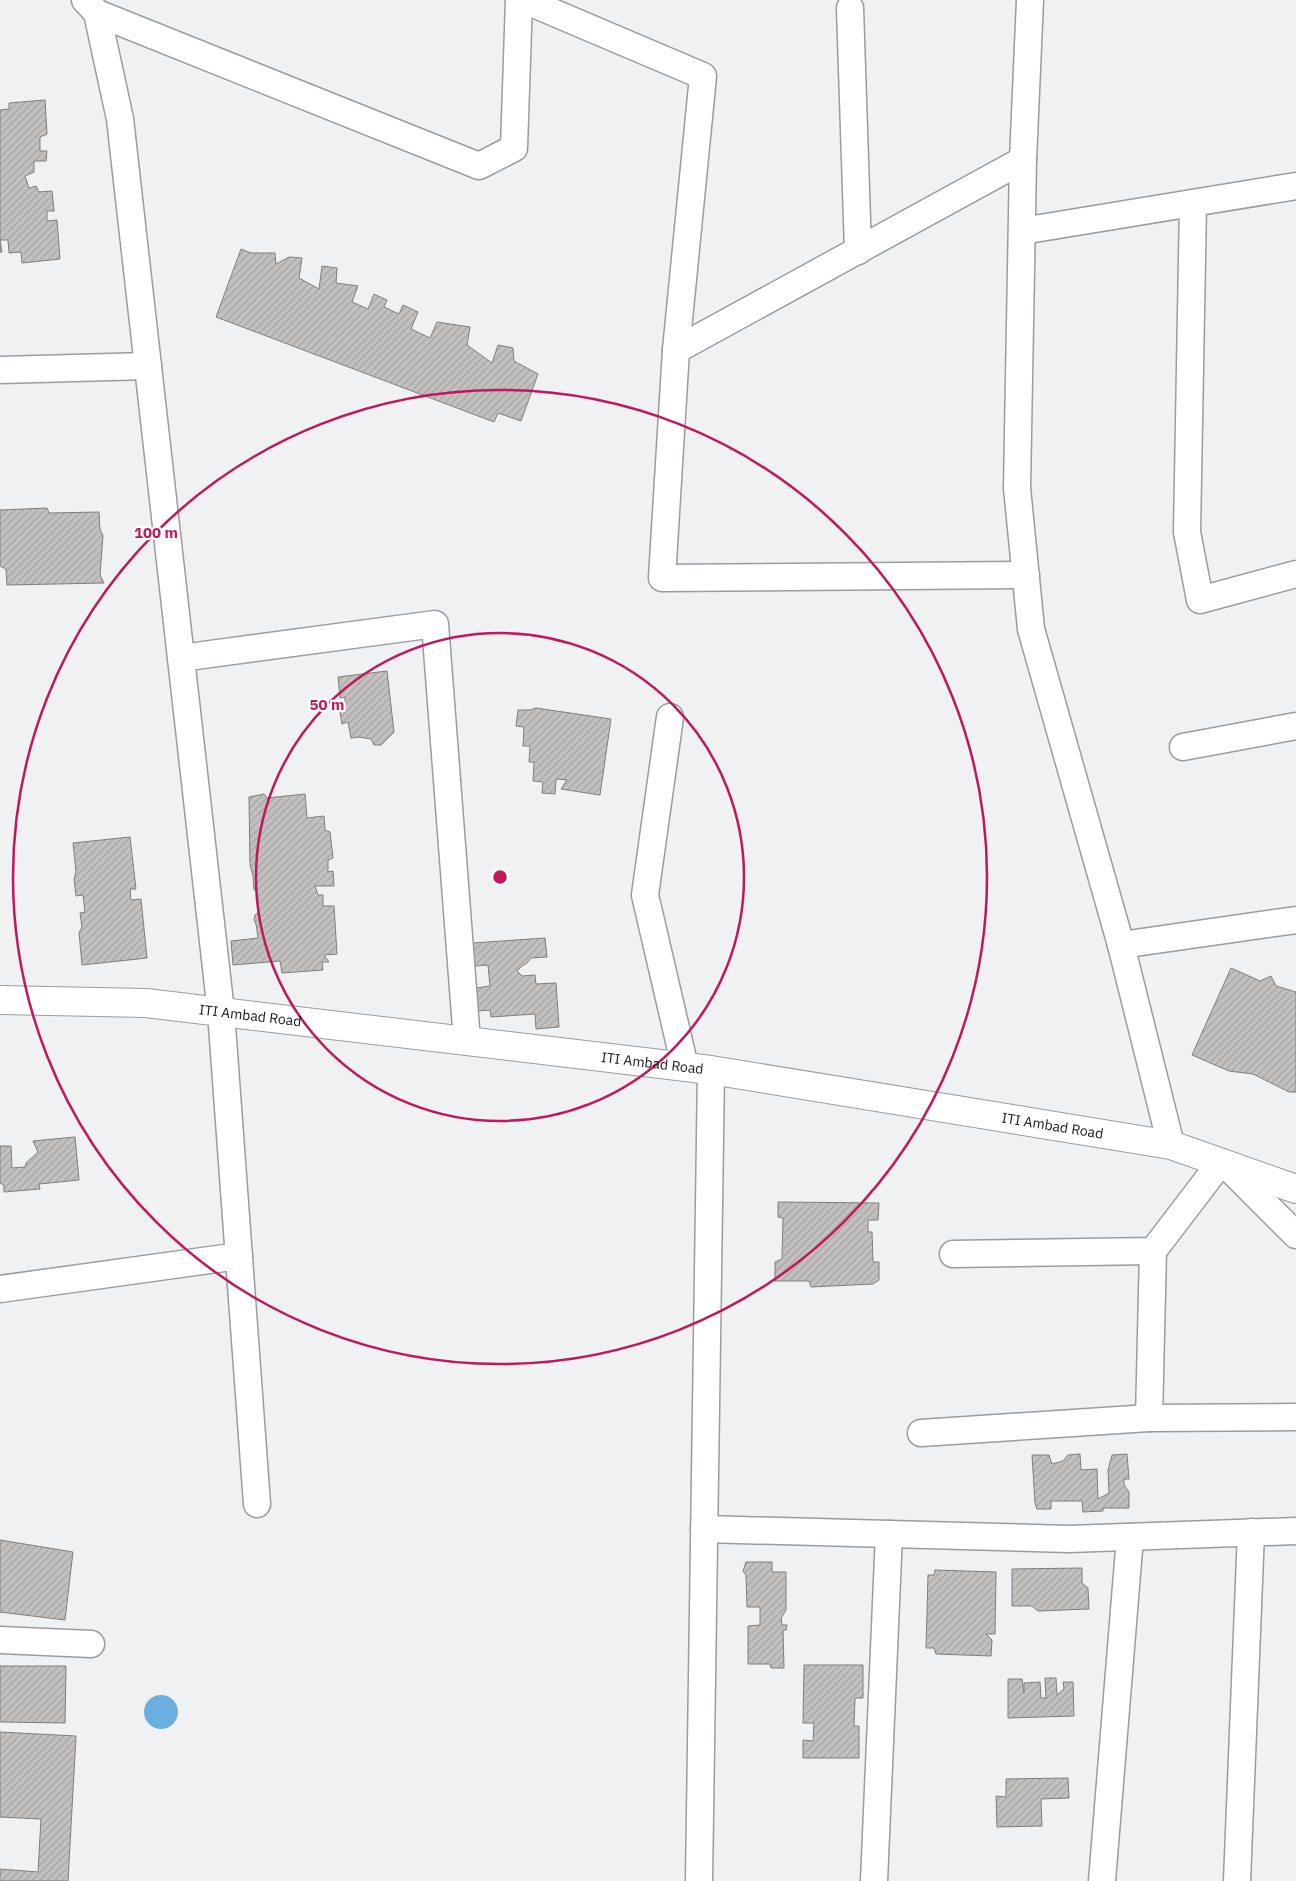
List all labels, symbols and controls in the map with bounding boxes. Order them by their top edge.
text: 100 m [134,523,178,542]
text: 50 m [310,695,344,714]
centre of rings [491,868,509,886]
street label: ITI Ambad Road [198,1000,302,1030]
street label: ITI Ambad Road [600,1048,705,1078]
street label: ITI Ambad Road [1000,1109,1105,1143]

